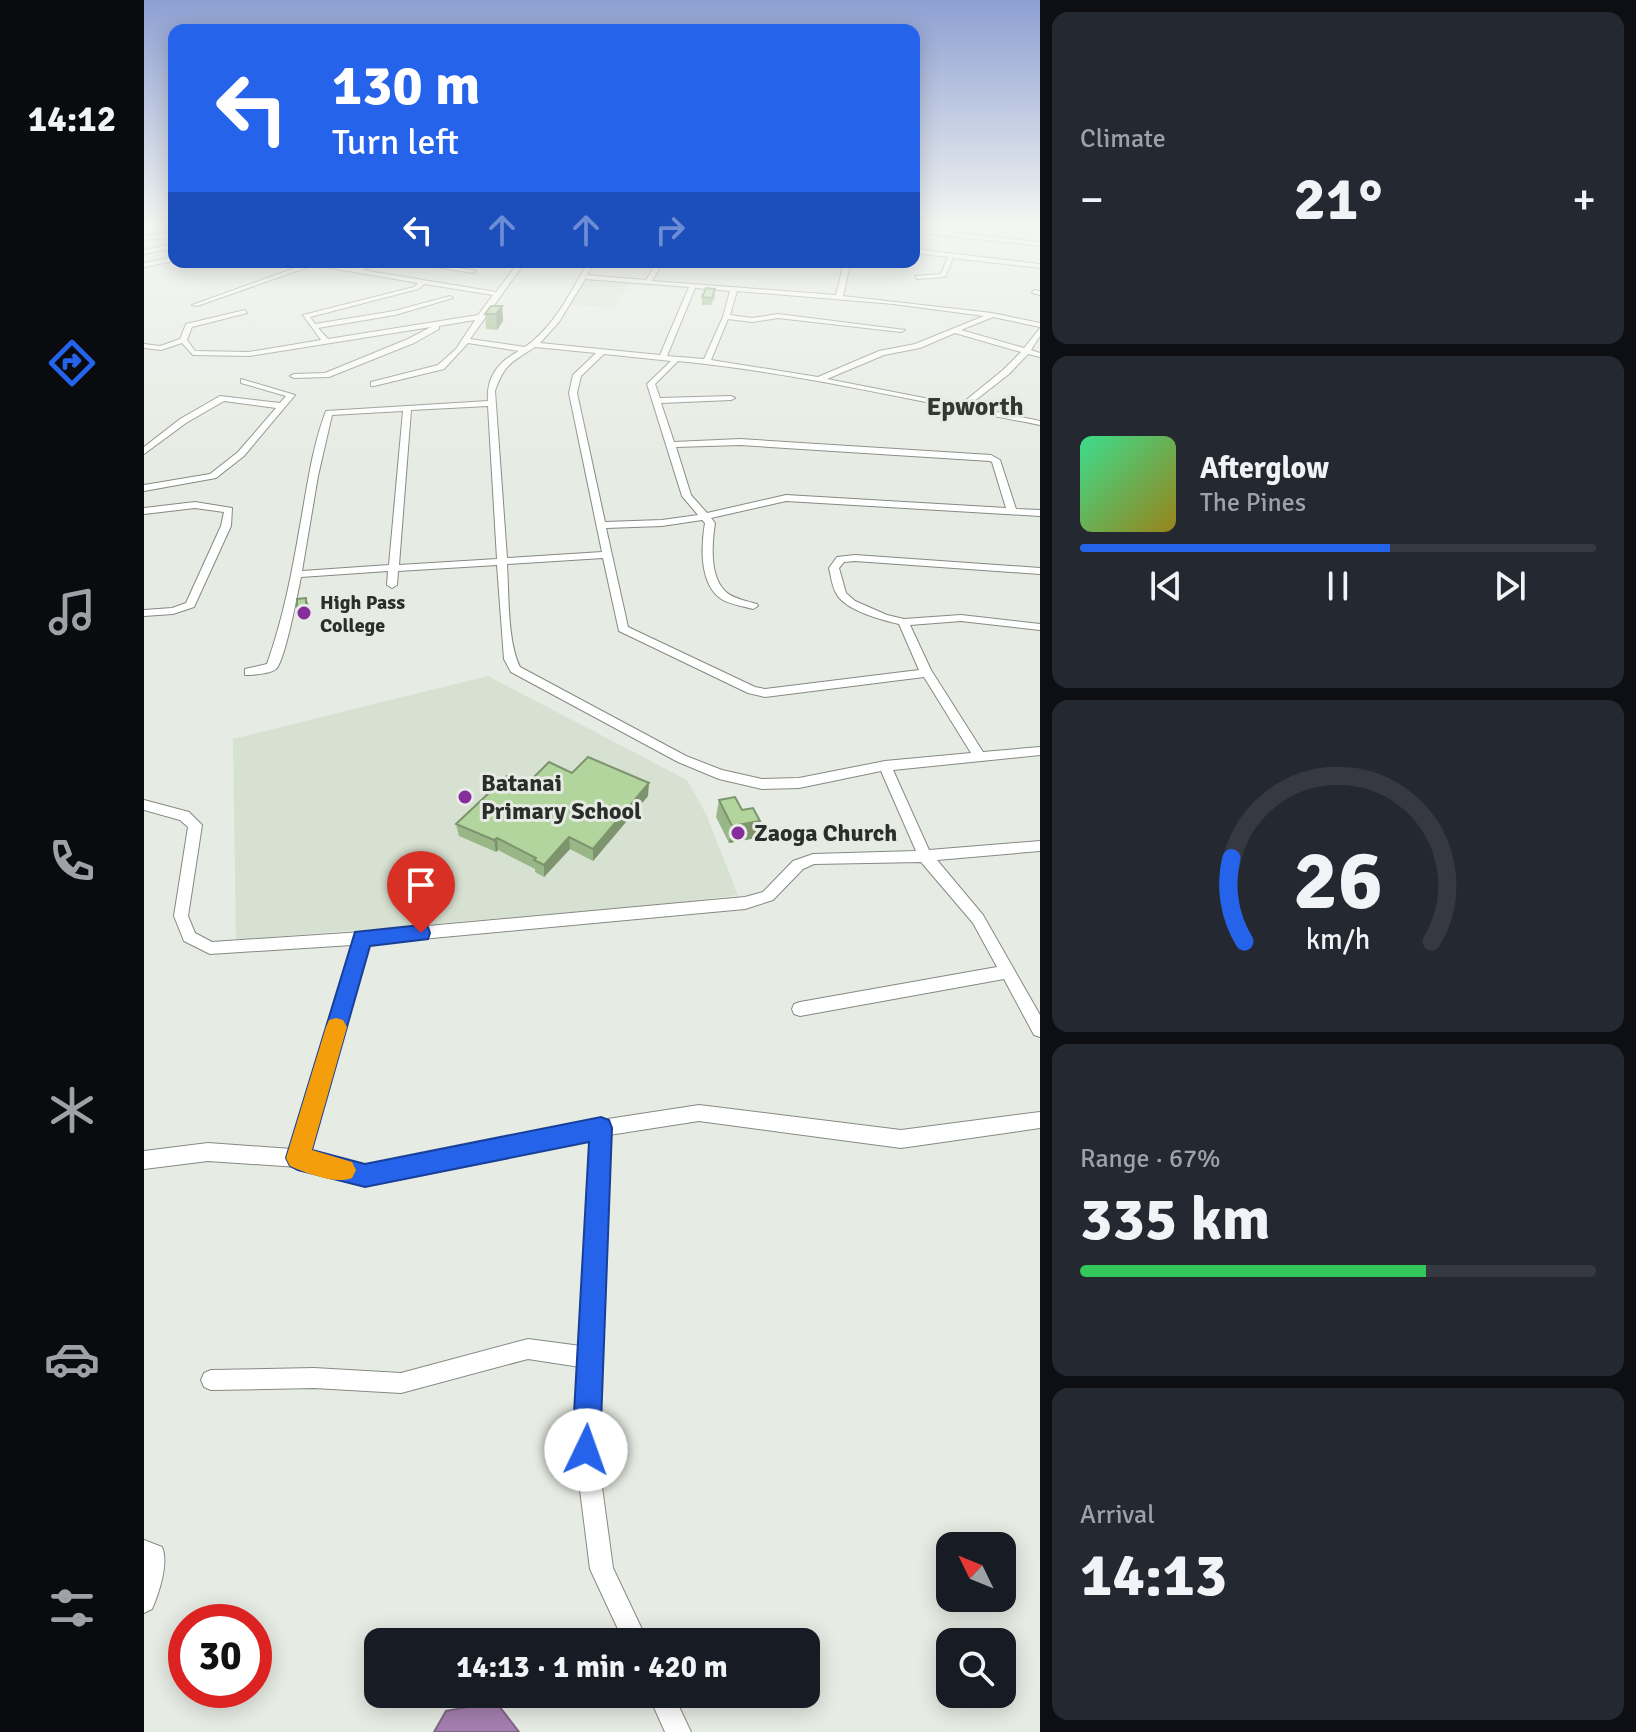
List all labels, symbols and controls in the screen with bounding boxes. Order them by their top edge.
text: 130 m [332,51,480,120]
icon: left [200,56,304,160]
text: 14:12 [28,97,116,142]
text: Turn left [332,120,459,165]
text: Climate [1080,123,1166,155]
text: 21° [1294,163,1382,237]
text: − [1080,173,1104,227]
text: + [1572,173,1596,227]
icon: left [396,208,440,252]
icon: ahead [480,208,524,252]
icon: ahead [564,208,608,252]
icon: right [648,208,692,252]
icon: directions [44,335,100,391]
district label: Epworth [926,391,1024,423]
text: Afterglow [1200,450,1329,487]
text: The Pines [1200,487,1306,519]
icon: previous [1144,564,1188,608]
icon: pause [1316,564,1360,608]
icon: next [1488,564,1532,608]
icon: music [44,584,100,640]
place label: High Pass College [320,590,405,638]
marker: High Pass College [295,604,313,622]
place label: Batanai Primary School [481,768,642,826]
marker: Batanai Primary School [456,788,474,806]
place label: Zaoga Church [754,818,897,848]
marker: Zaoga Church [729,824,747,842]
text: 26 [1293,830,1383,932]
icon: phone [44,833,100,889]
pin [387,851,455,933]
icon: arrive [399,863,443,907]
text: km/h [1306,922,1370,957]
icon: climate [44,1082,100,1138]
text: Range · 67% [1080,1143,1221,1175]
text: 335 km [1080,1183,1270,1257]
icon: car [44,1331,100,1387]
position arrow [544,1408,628,1492]
text: Arrival [1080,1499,1155,1531]
north arrow [936,1532,1016,1612]
map controls [936,1532,1016,1708]
text: 14:13 [1080,1539,1227,1613]
icon: filters [44,1580,100,1636]
speed limit sign: 30 [168,1604,272,1708]
button: search [936,1628,1016,1708]
text: 14:13 · 1 min · 420 m [456,1649,728,1686]

